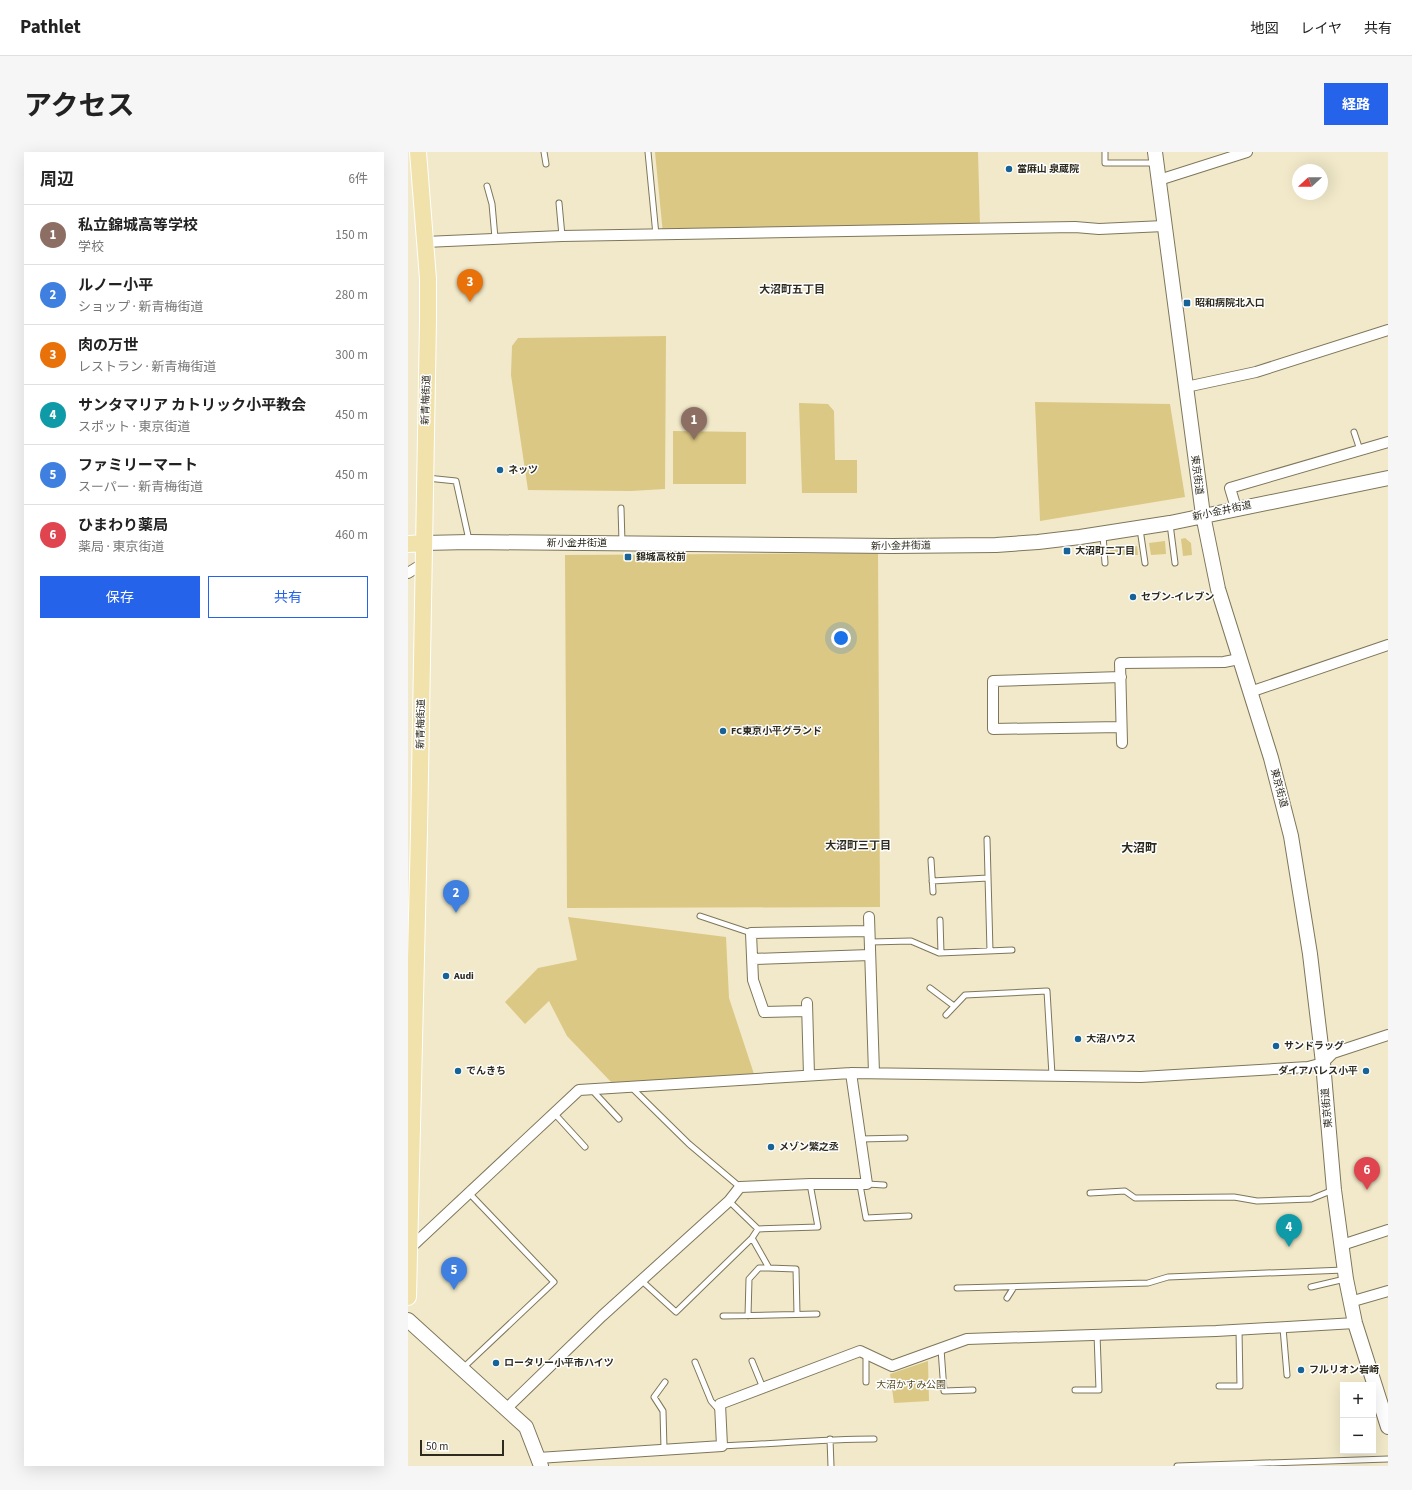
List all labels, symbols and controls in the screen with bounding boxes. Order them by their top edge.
text: Pathlet [20,14,81,41]
text: 地図 [1250,19,1278,39]
text: レイヤ [1300,19,1342,39]
text: 共有 [1364,19,1392,39]
button: 経路 [1324,83,1388,125]
text: アクセス [24,86,135,126]
place label: 當麻山 泉蔵院 [1017,162,1079,176]
marker: 當麻山 泉蔵院 [1004,164,1014,174]
north arrow [1292,164,1328,200]
text: 周辺 [40,168,74,192]
text: 6件 [349,170,368,188]
text: 私立錦城高等学校 [78,215,198,236]
text: 1 [50,226,56,244]
text: 150 m [335,226,368,244]
text: 学校 [78,238,104,256]
pin: 3 [457,269,483,302]
text: ルノー小平 [78,275,153,296]
district label: 大沼町五丁目 [759,282,825,297]
text: 2 [50,286,56,304]
text: 280 m [335,286,368,304]
place label: 昭和病院北入口 [1195,296,1265,310]
text: ショップ · 新青梅街道 [78,298,203,316]
marker: 昭和病院北入口 [1182,298,1192,308]
text: 肉の万世 [78,335,138,356]
text: 3 [50,346,56,364]
text: 300 m [335,346,368,364]
text: レストラン · 新青梅街道 [78,358,216,376]
street label: 新青梅街道 [418,375,434,425]
text: サンタマリア カトリック小平教会 [78,395,306,416]
text: 4 [50,406,56,424]
text: 450 m [335,406,368,424]
pin: 1 [681,407,707,440]
text: スポット · 東京街道 [78,418,190,436]
street label: 東京街道 [1188,454,1206,496]
text: ファミリーマート [78,455,198,476]
place label: ネッツ [508,463,538,477]
marker: ネッツ [495,465,505,475]
text: 5 [50,466,56,484]
text: 450 m [335,466,368,484]
text: スーパー · 新青梅街道 [78,478,203,496]
street label: 新小金井街道 [1191,498,1253,524]
text: ひまわり薬局 [78,515,168,536]
text: 6 [50,526,56,544]
text: 460 m [335,526,368,544]
street label: 新小金井街道 [547,536,607,550]
text: 薬局 · 東京街道 [78,538,164,556]
street label: 新小金井街道 [871,538,931,554]
place label: 大沼町二丁目 [1075,544,1135,558]
marker: 大沼町二丁目 [1062,546,1072,556]
place label: 錦城高校前 [636,550,686,564]
marker: 錦城高校前 [623,552,633,562]
button: 保存 [40,576,200,618]
button: 共有 [208,576,368,618]
place label: セブン-イレブン [1141,590,1214,604]
marker: セブン-イレブン [1128,592,1138,602]
your location [831,628,851,648]
street label: 新青梅街道 [414,699,428,749]
place label: FC東京小平グランド [731,724,822,738]
marker: FC東京小平グランド [718,726,728,736]
street label: 東京街道 [1267,767,1291,809]
district label: 大沼町三丁目 [825,838,891,853]
district label: 大沼町 [1121,840,1157,857]
pin: 2 [443,880,469,913]
place label: Audi [453,969,474,983]
marker: Audi [441,971,451,981]
place label: 大沼ハウス [1086,1032,1136,1046]
marker: 大沼ハウス [1073,1034,1083,1044]
place label: サンドラッグ [1284,1039,1344,1053]
marker: サンドラッグ [1271,1041,1281,1051]
place label: でんきち [466,1064,506,1078]
place label: ダイアパレス小平 [1278,1064,1358,1078]
marker: でんきち [453,1066,463,1076]
marker: ダイアパレス小平 [1361,1066,1371,1076]
street label: 東京街道 [1318,1087,1336,1129]
place label: メゾン繁之丞 [779,1140,839,1154]
marker: メゾン繁之丞 [766,1142,776,1152]
pin: 6 [1354,1157,1380,1190]
pin: 4 [1276,1214,1302,1247]
pin: 5 [441,1257,467,1290]
place label: ロータリー小平市ハイツ [504,1356,614,1370]
marker: ロータリー小平市ハイツ [491,1358,501,1368]
place label: フルリオン岩崎 [1309,1363,1379,1377]
marker: フルリオン岩崎 [1296,1365,1306,1375]
park label: 大沼かすみ公園 [876,1378,946,1392]
map controls [1340,1382,1376,1454]
button: + [1340,1382,1376,1418]
button: − [1340,1418,1376,1454]
scale bar [420,1438,504,1457]
text: 50 m [426,1439,448,1454]

